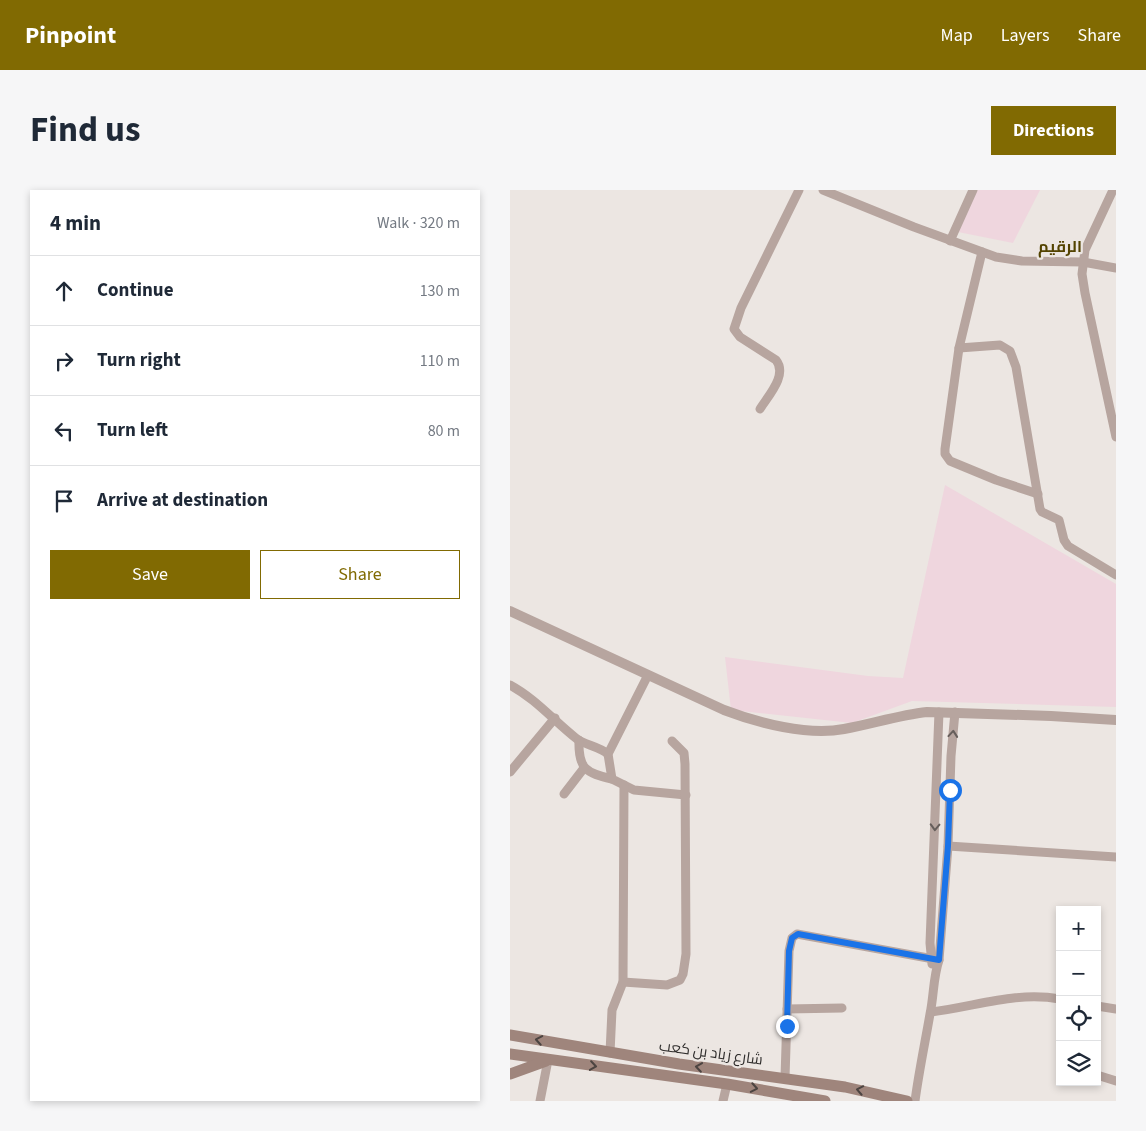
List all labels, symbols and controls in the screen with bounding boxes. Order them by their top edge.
text: Pinpoint [25,18,116,53]
text: Map [941,23,973,48]
text: Layers [1001,23,1050,48]
text: Share [1078,23,1121,48]
text: Find us [30,105,140,155]
button: Directions [991,106,1116,155]
text: 4 min [50,208,101,238]
text: Walk · 320 m [377,212,460,234]
district label: الرقيم [1038,236,1082,258]
icon: ahead [50,277,78,305]
text: Continue [97,277,174,304]
text: 130 m [420,280,460,302]
icon: right [50,347,78,375]
text: Turn right [97,347,181,374]
text: 110 m [420,350,460,372]
icon: left [50,417,78,445]
text: Turn left [97,417,168,444]
text: 80 m [428,420,460,442]
icon: arrive [50,487,78,515]
text: Arrive at destination [97,487,268,514]
button: Save [50,550,250,599]
button: Share [260,550,460,599]
one-way arrow [947,730,958,738]
route start [939,779,962,802]
one-way arrow [929,823,940,831]
map controls [1056,906,1101,1086]
button: + [1056,906,1101,951]
button: − [1056,951,1101,996]
button: locate [1056,996,1101,1041]
route end [776,1015,799,1038]
street label: شارع زياد بن كعب [658,1035,764,1071]
one-way arrow [534,1036,543,1046]
button: layers [1056,1041,1101,1086]
one-way arrow [589,1060,597,1070]
one-way arrow [695,1062,703,1073]
one-way arrow [749,1083,758,1093]
one-way arrow [855,1086,864,1096]

